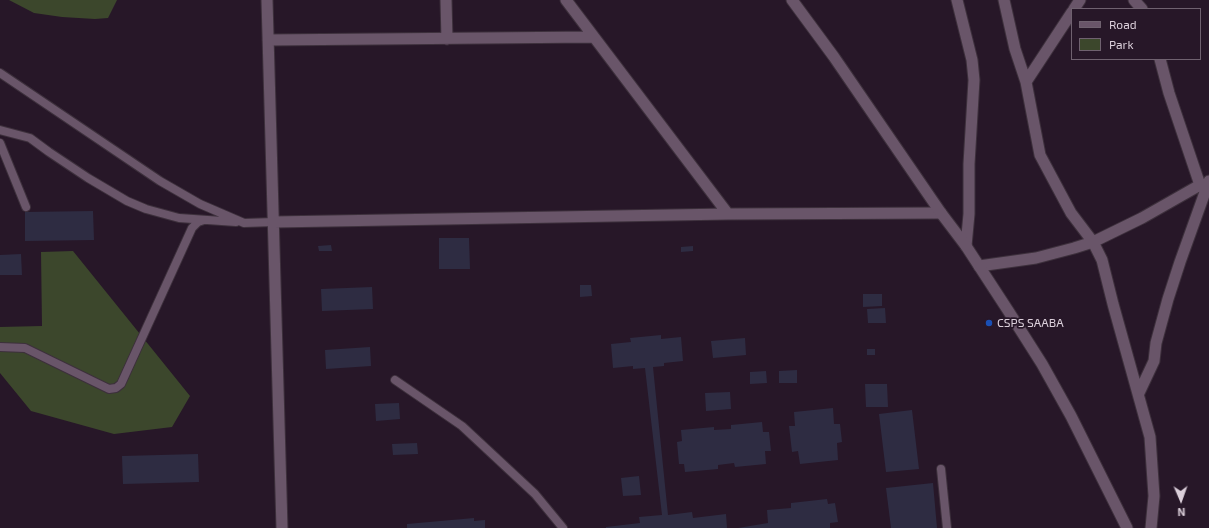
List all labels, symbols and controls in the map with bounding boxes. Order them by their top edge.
legend [1071,8,1201,60]
text: Road [1109,17,1137,31]
text: Park [1109,37,1134,51]
place label: CSPS SAABA [997,316,1064,330]
marker: CSPS SAABA [984,318,994,328]
north arrow [1161,480,1201,520]
text: N [1177,506,1186,519]

